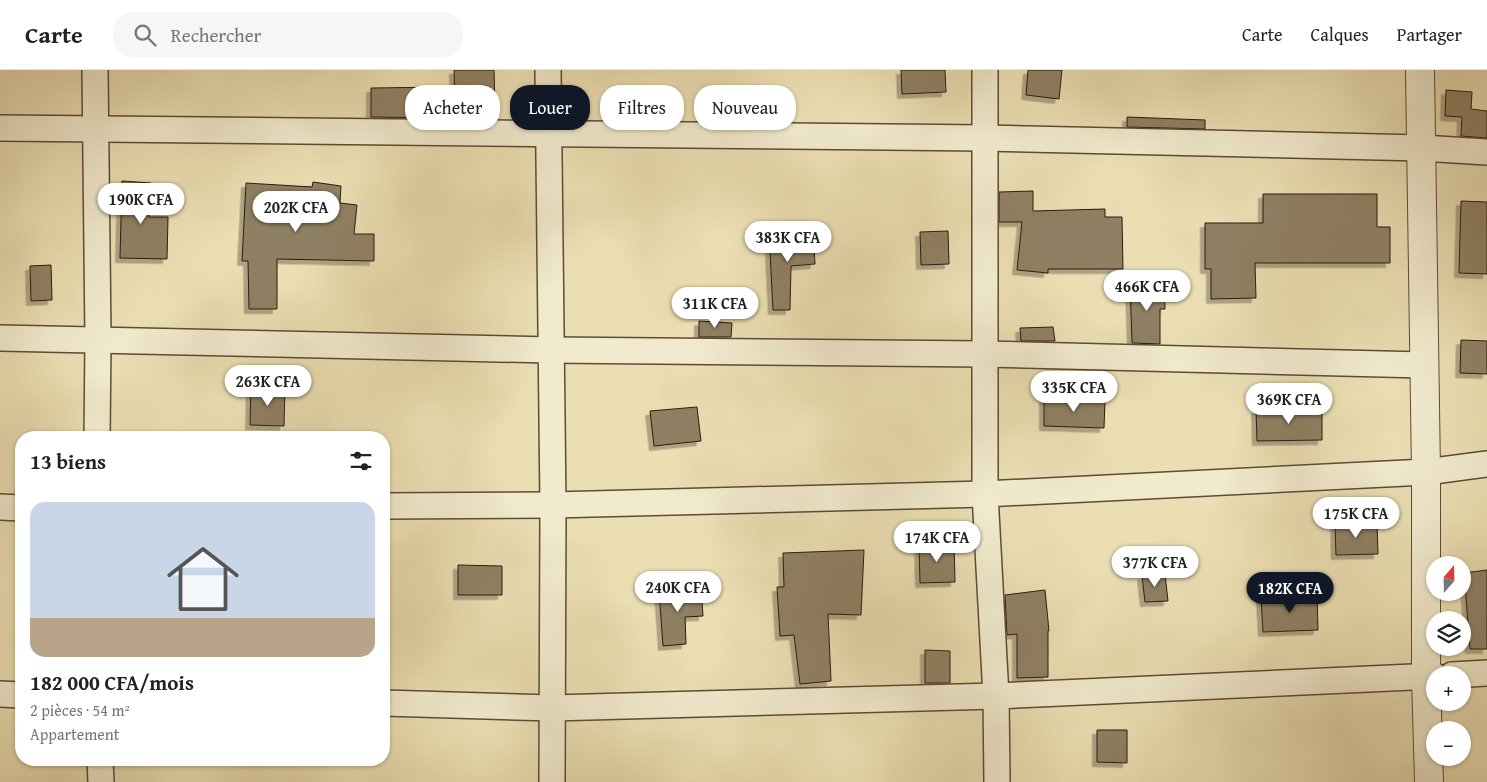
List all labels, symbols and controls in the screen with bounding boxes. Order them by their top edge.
search box [113,12,463,57]
text: Carte [25,17,83,52]
icon: search [131,21,159,49]
text: Rechercher [171,21,261,49]
text: Carte [1242,21,1283,48]
text: Calques [1311,21,1369,48]
text: Partager [1397,21,1462,48]
chip: Acheter [405,85,500,130]
chip: Louer [510,85,590,130]
chip: Filtres [600,85,684,130]
chip: Nouveau [694,85,796,130]
pin: 190K CFA [89,182,193,225]
text: 190K CFA [109,187,173,211]
pin: 202K CFA [244,190,348,233]
text: 202K CFA [264,195,328,219]
pin: 383K CFA [736,220,840,263]
text: 383K CFA [756,225,820,249]
pin: 466K CFA [1095,270,1199,312]
text: 466K CFA [1115,274,1179,298]
pin: 311K CFA [663,286,767,329]
text: 311K CFA [683,291,747,315]
pin: 263K CFA [216,364,320,407]
text: 263K CFA [236,369,300,393]
pin: 335K CFA [1022,370,1126,413]
text: 335K CFA [1042,375,1106,399]
pin: 369K CFA [1237,382,1341,425]
text: 369K CFA [1257,387,1321,411]
text: 13 biens [30,446,106,477]
icon: filters [347,447,375,475]
pin: 175K CFA [1304,496,1408,539]
text: 175K CFA [1324,501,1388,525]
pin: 174K CFA [885,520,989,563]
text: 174K CFA [905,525,969,549]
icon: home [158,534,248,624]
pin: 377K CFA [1103,546,1207,588]
text: 377K CFA [1123,550,1187,574]
north arrow [1426,556,1471,601]
map controls [1426,556,1471,766]
pin: 240K CFA [626,570,730,613]
pin: 182K CFA [1238,572,1342,614]
text: 240K CFA [646,575,710,599]
text: 182K CFA [1258,576,1322,600]
button: layers [1426,611,1471,656]
button: + [1426,666,1471,711]
text: 182 000 CFA/mois [30,667,194,698]
text: 2 pièces · 54 m² [30,698,130,722]
button: − [1426,721,1471,766]
text: Appartement [30,722,120,746]

